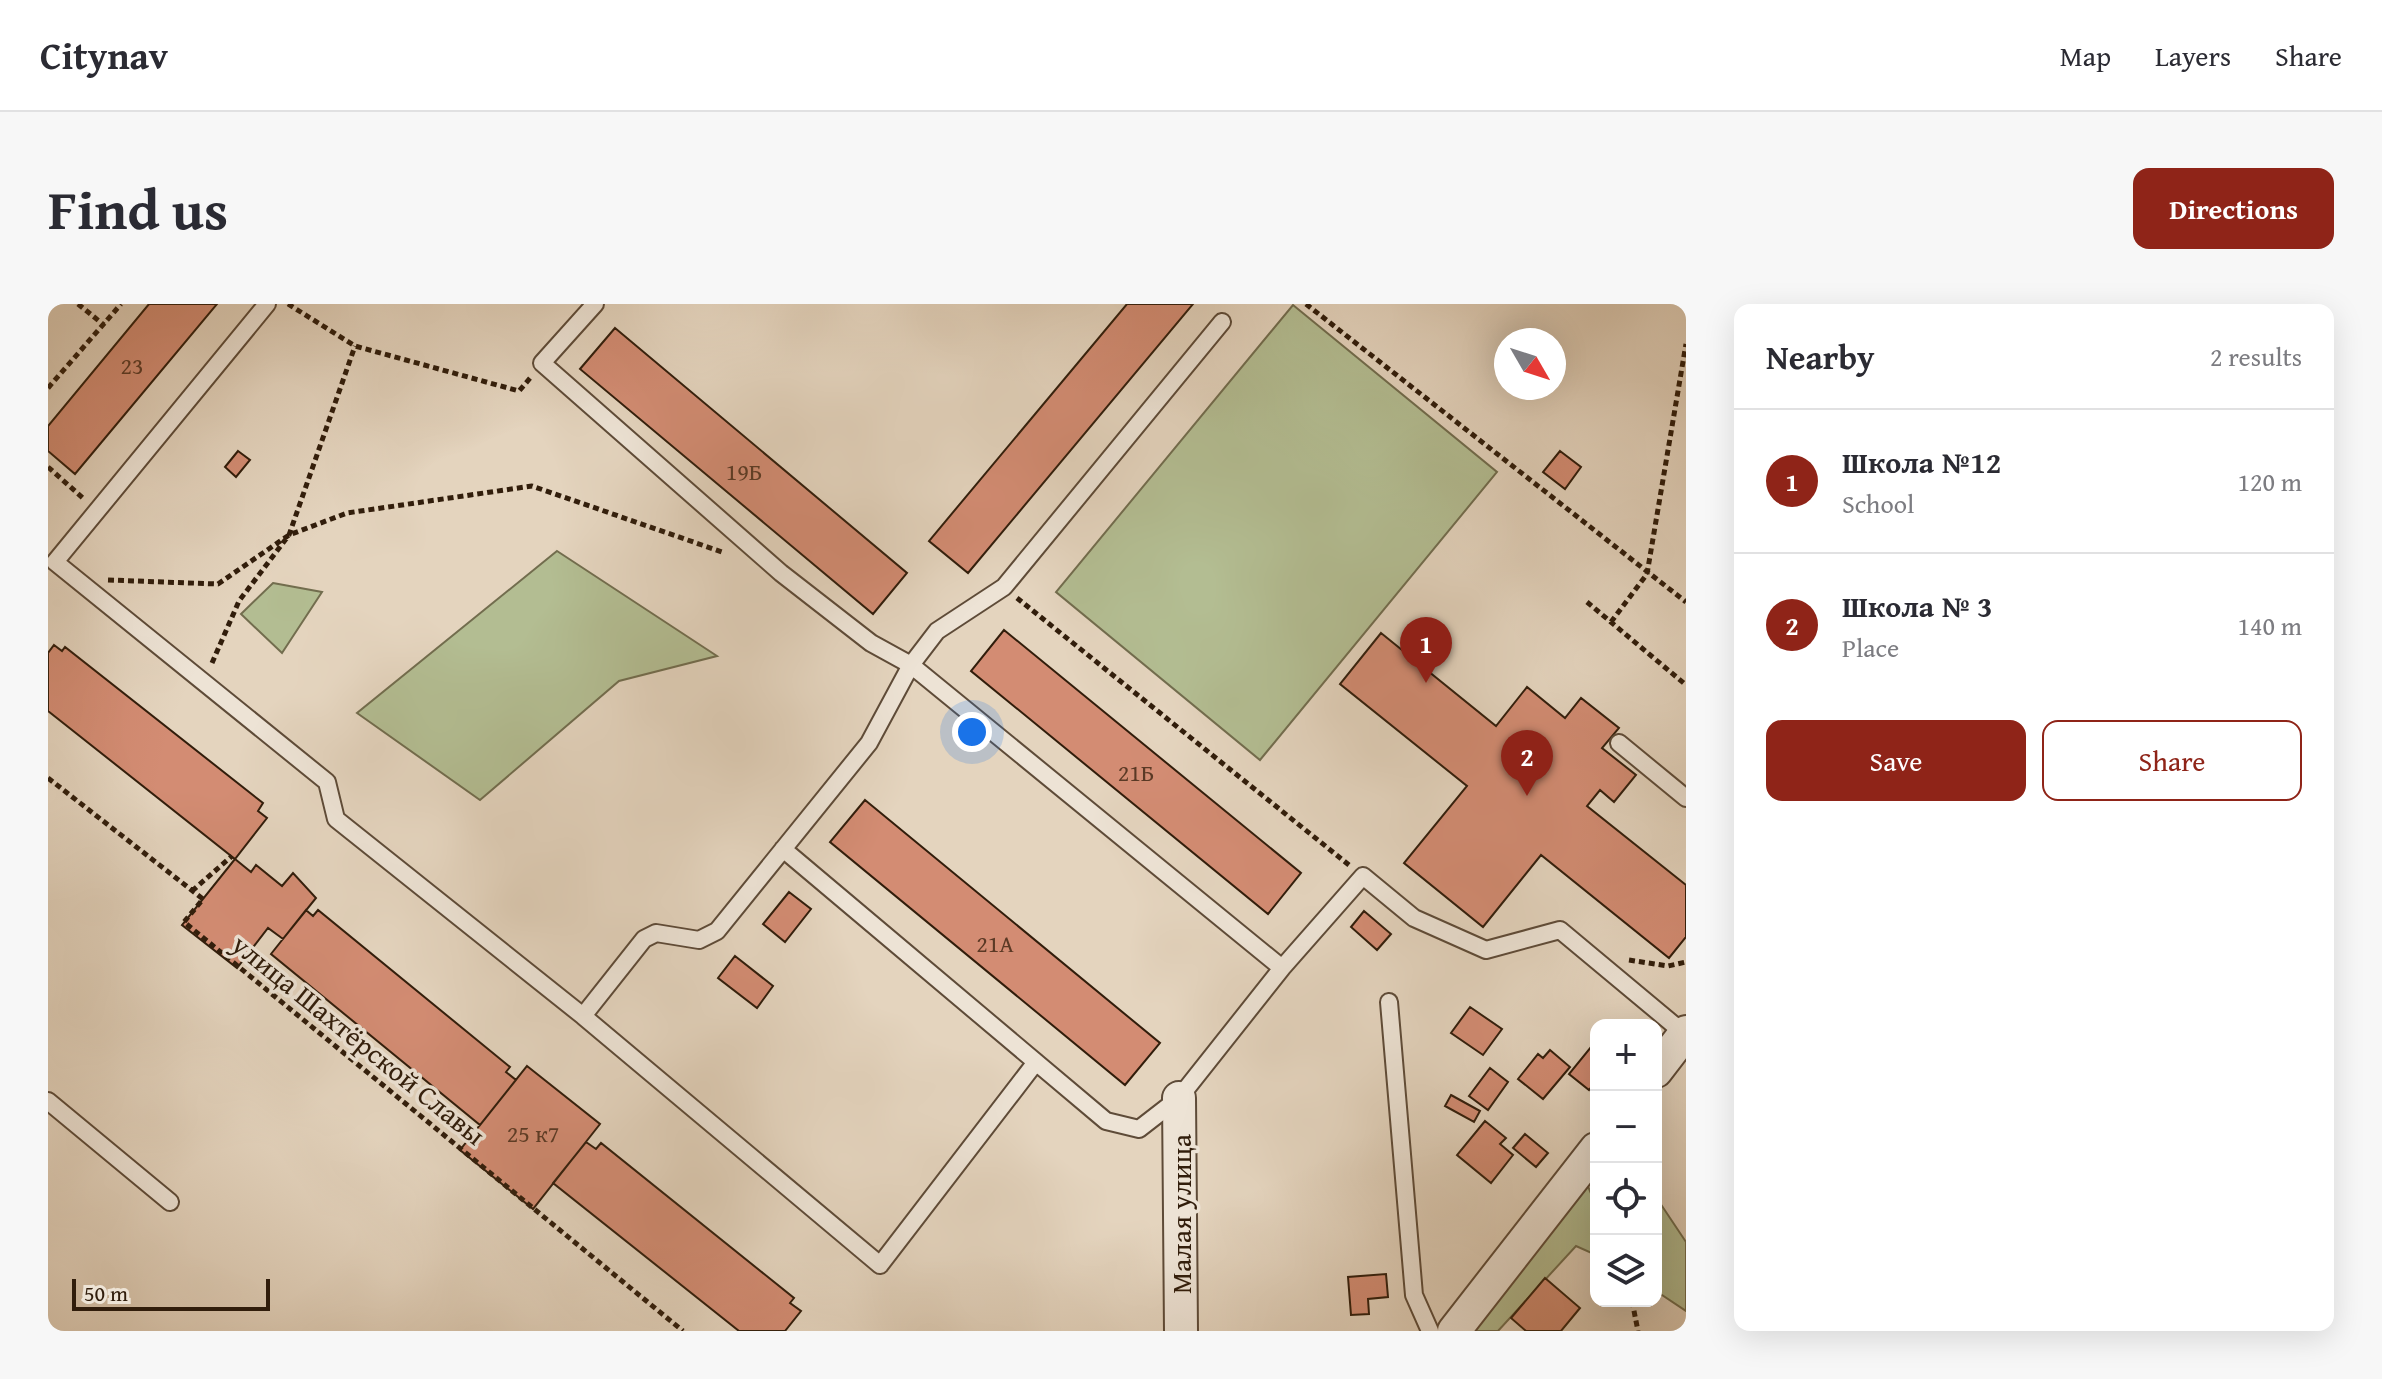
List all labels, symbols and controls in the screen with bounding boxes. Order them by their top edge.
text: Citynav [40,27,168,83]
text: Map [2060,35,2111,76]
text: Layers [2155,35,2231,76]
text: Share [2275,35,2342,76]
text: Find us [48,167,228,250]
button: Directions [2133,168,2334,249]
north arrow [1494,328,1566,400]
text: Nearby [1766,332,1875,381]
text: 2 results [2210,337,2302,376]
house number: 23 [120,348,144,383]
text: Школа №12 [1842,440,2001,484]
house number: 19Б [726,454,762,489]
text: 1 [1785,462,1799,501]
text: 120 m [2237,462,2302,501]
text: School [1842,484,1914,523]
text: Школа № 3 [1842,584,1992,628]
text: 2 [1785,606,1799,645]
text: 140 m [2237,606,2302,645]
pin: 1 [1400,617,1452,683]
text: Place [1842,628,1899,667]
your location [952,712,992,752]
button: Save [1766,720,2026,801]
button: Share [2042,720,2302,801]
pin: 2 [1501,730,1553,796]
house number: 21Б [1118,755,1154,790]
street label: улица Шахтёрской Славы [223,923,495,1154]
house number: 21А [976,926,1014,961]
map controls [1590,1019,1662,1307]
button: + [1590,1019,1662,1091]
button: − [1590,1091,1662,1163]
house number: 25 к7 [507,1116,559,1151]
street label: Малая улица [1160,1133,1201,1294]
button: locate [1590,1163,1662,1235]
button: layers [1590,1235,1662,1307]
scale bar [72,1275,270,1311]
text: 50 m [84,1277,128,1309]

